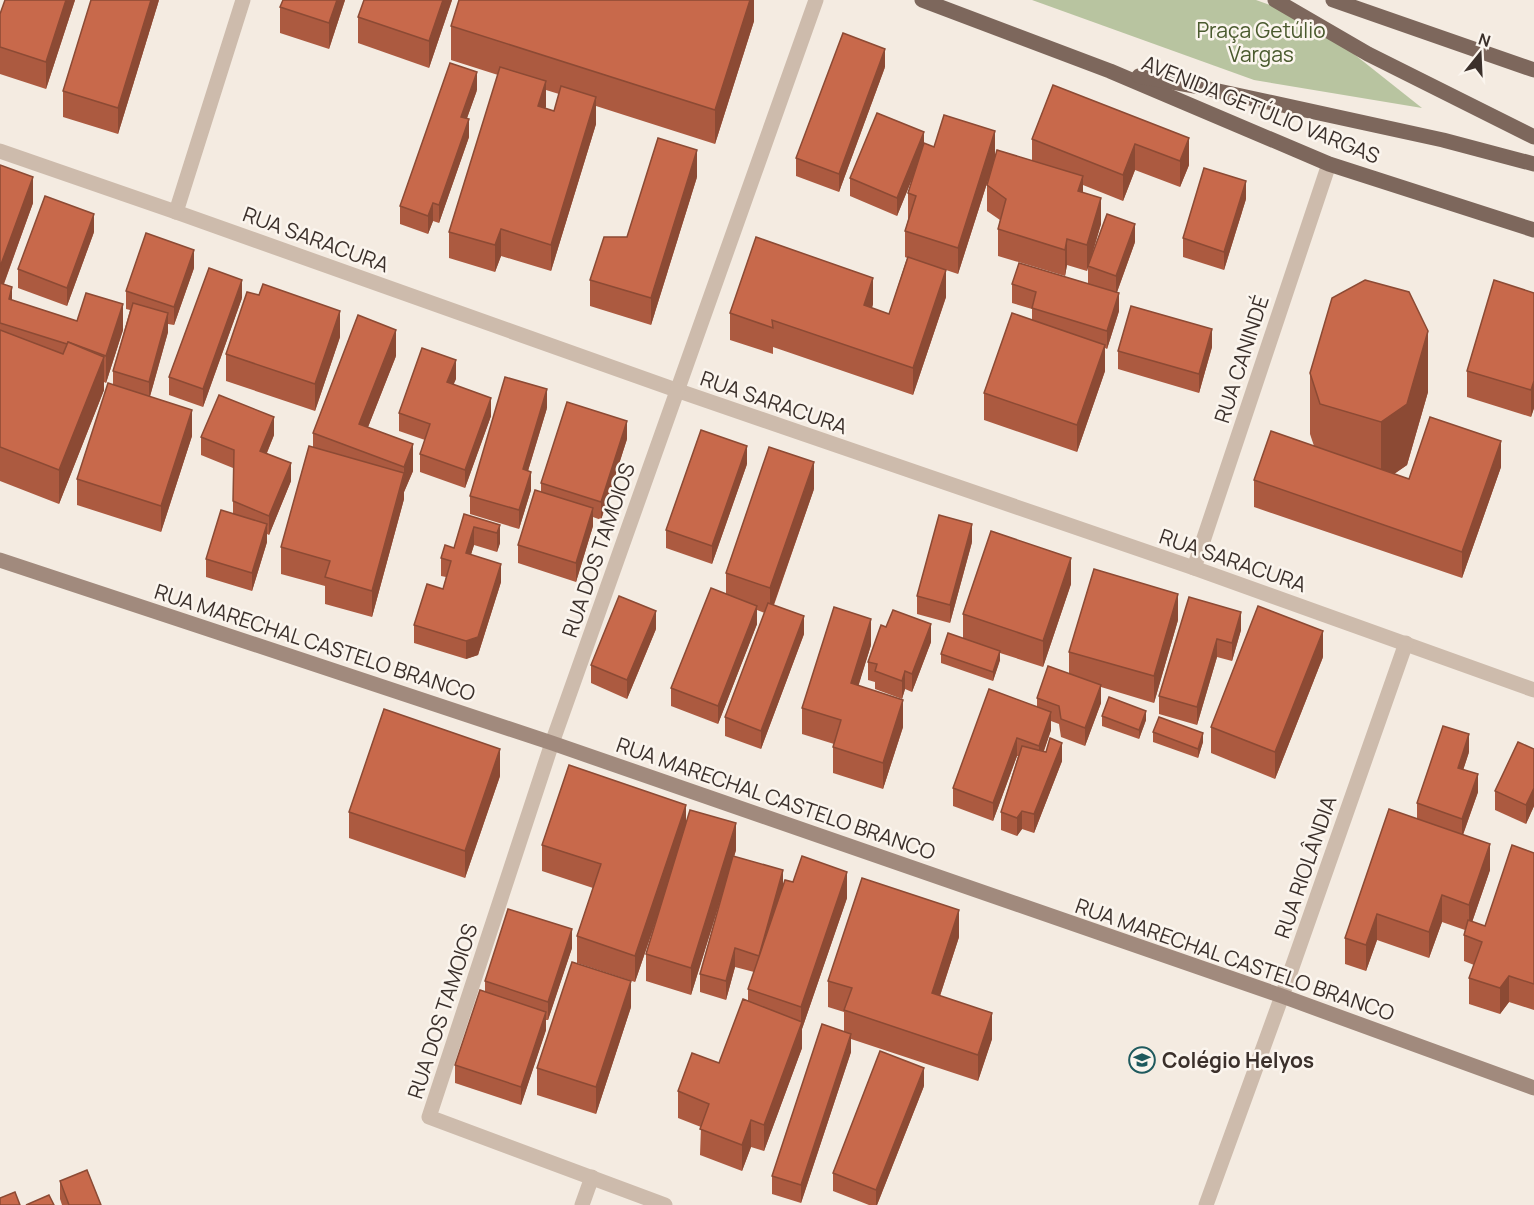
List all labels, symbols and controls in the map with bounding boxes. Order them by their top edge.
park label: Praça Getúlio Vargas [1196,16,1326,68]
north arrow [1450,24,1510,84]
text: N [1476,27,1494,52]
street label: AVENIDA GETÚLIO VARGAS [1138,48,1384,170]
street label: RUA SARACURA [239,200,393,278]
street label: RUA CANINDÉ [1207,292,1275,426]
street label: RUA SARACURA [697,364,851,440]
street label: RUA DOS TAMOIOS [555,459,641,641]
street label: RUA SARACURA [1156,522,1310,598]
street label: RUA MARECHAL CASTELO BRANCO [151,577,479,707]
street label: RUA MARECHAL CASTELO BRANCO [613,730,939,866]
street label: RUA RIOLÂNDIA [1268,792,1342,942]
street label: RUA MARECHAL CASTELO BRANCO [1072,891,1398,1027]
street label: RUA DOS TAMOIOS [400,920,484,1102]
school or university icon: Colégio Helyos [1127,1045,1157,1075]
place label: Colégio Helyos [1162,1046,1314,1074]

